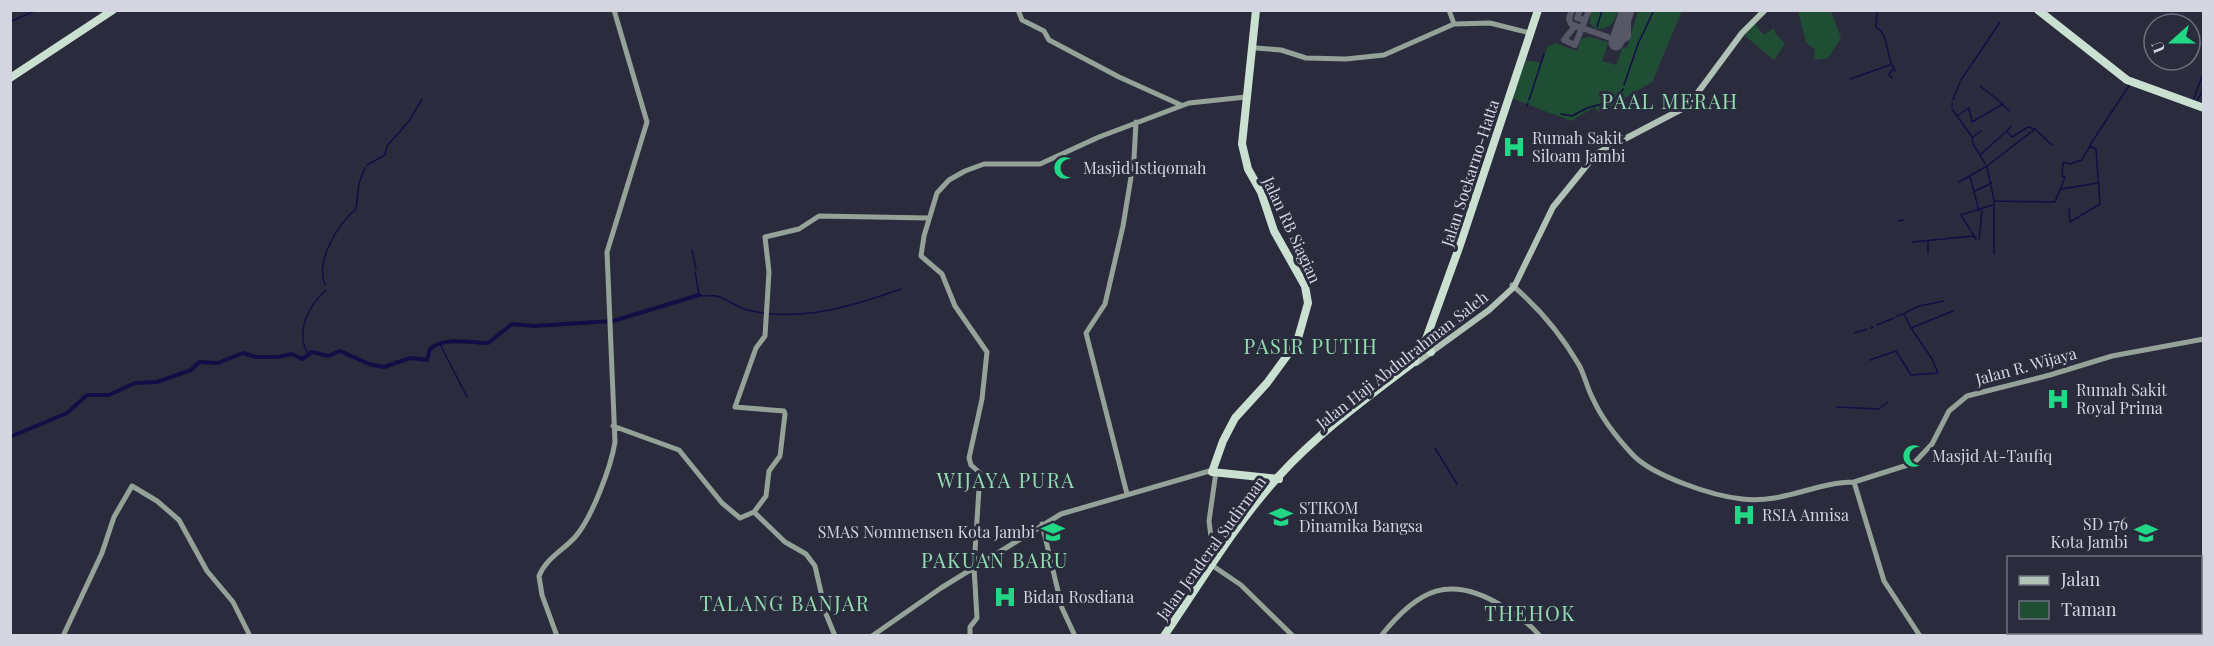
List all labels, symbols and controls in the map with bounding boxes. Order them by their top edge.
north arrow [2142,12,2202,72]
text: U [2146,39,2169,56]
district label: PAAL MERAH [1601,87,1739,114]
street label: Jalan Soekarno-Hatta [1436,97,1503,250]
place label: Rumah Sakit Siloam Jambi [1532,127,1626,166]
hospital icon: Rumah Sakit Siloam Jambi [1501,134,1527,160]
mosque icon: Masjid Istiqomah [1052,155,1078,181]
place label: Masjid Istiqomah [1083,157,1207,178]
street label: Jalan RB Siagian [1258,172,1326,287]
street label: Jalan Haji Abdulrahman Saleh [1311,286,1492,434]
district label: PASIR PUTIH [1244,332,1378,359]
street label: Jalan R. Wijaya [1972,342,2079,389]
place label: Rumah Sakit Royal Prima [2076,379,2167,418]
hospital icon: Rumah Sakit Royal Prima [2045,386,2071,412]
mosque icon: Masjid At-Taufiq [1901,443,1927,469]
place label: Masjid At-Taufiq [1932,445,2052,466]
district label: WIJAYA PURA [936,466,1075,493]
street label: Jalan Jenderal Sudirman [1151,471,1270,625]
place label: STIKOM Dinamika Bangsa [1299,497,1423,536]
hospital icon: RSIA Annisa [1731,502,1757,528]
school or university icon: STIKOM Dinamika Bangsa [1268,504,1294,530]
place label: RSIA Annisa [1762,504,1849,525]
place label: SD 176 Kota Jambi [2051,513,2128,552]
school or university icon: SMAS Nommensen Kota Jambi [1040,519,1066,545]
school or university icon: SD 176 Kota Jambi [2133,520,2159,546]
place label: SMAS Nommensen Kota Jambi [818,521,1035,542]
district label: PAKUAN BARU [921,546,1069,573]
legend [2007,556,2202,634]
text: Jalan [2060,567,2101,591]
hospital icon: Bidan Rosdiana [992,584,1018,610]
place label: Bidan Rosdiana [1023,586,1134,607]
district label: TALANG BANJAR [700,589,870,616]
text: Taman [2061,597,2117,621]
district label: THEHOK [1484,599,1576,626]

